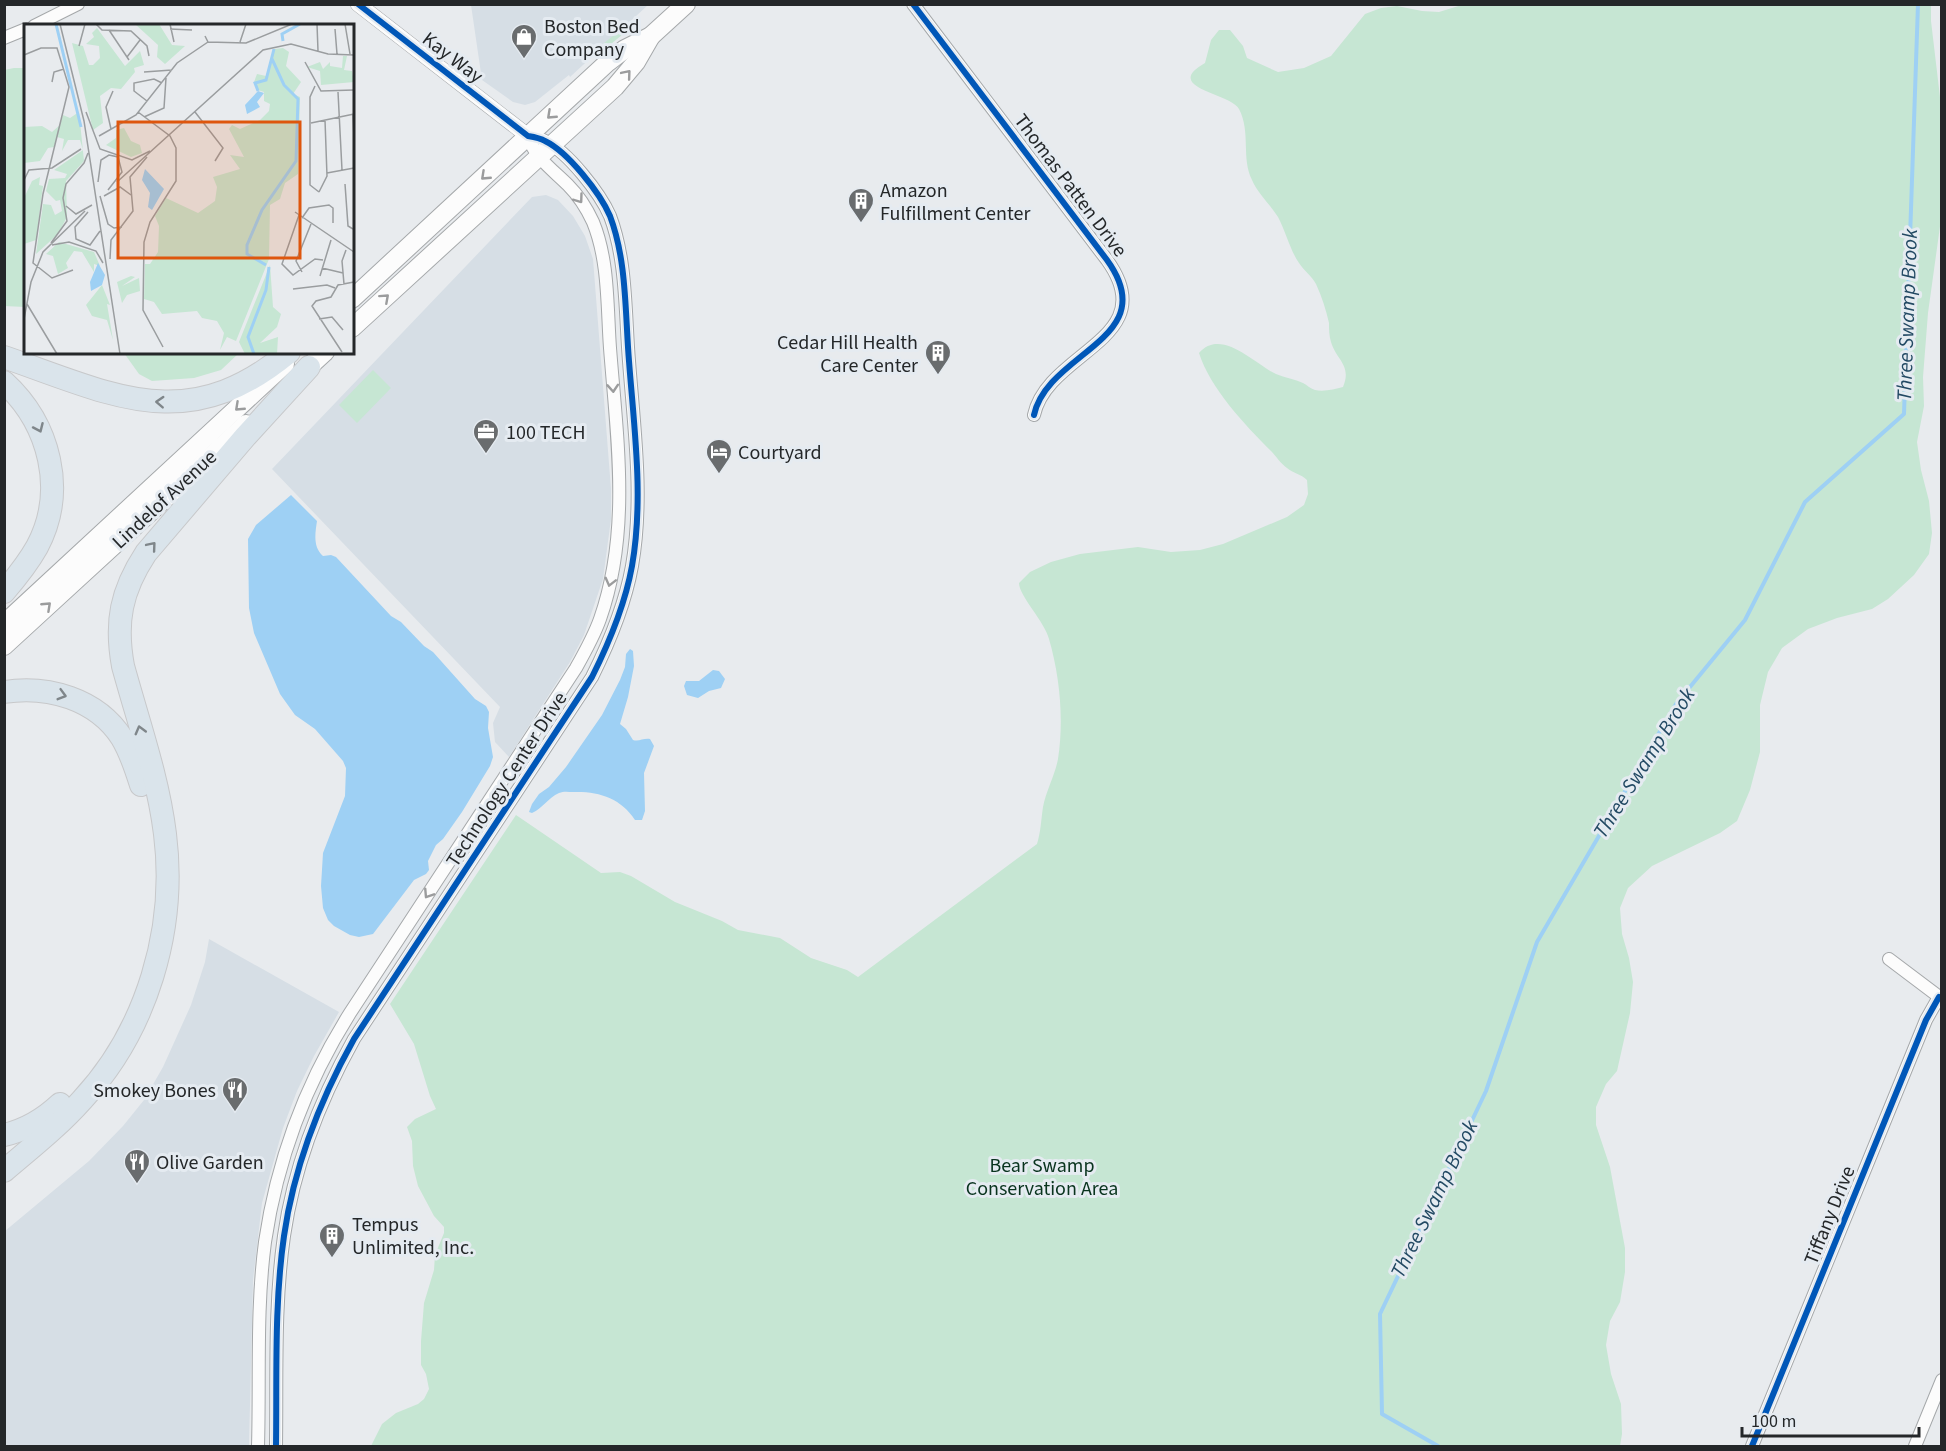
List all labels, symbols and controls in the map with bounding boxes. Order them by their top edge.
place label: Boston Bed Company [544,13,640,64]
shop icon: Boston Bed Company [509,22,539,60]
inset map [24,24,354,354]
street label: Kay Way [416,26,489,90]
one-way arrow [619,70,630,81]
one-way arrow [547,108,557,119]
street label: Thomas Patten Drive [1007,108,1133,263]
one-way arrow [481,169,492,180]
place label: Amazon Fulfillment Center [880,177,1030,228]
building icon: Amazon Fulfillment Center [846,186,876,224]
one-way arrow [572,193,583,204]
water label: Three Swamp Brook [1889,227,1925,402]
one-way arrow [379,294,389,305]
place label: Cedar Hill Health Care Center [777,329,918,380]
building icon: Cedar Hill Health Care Center [923,338,953,376]
one-way arrow [606,384,619,393]
one-way arrow [155,395,164,408]
one-way arrow [235,400,246,411]
office icon: 100 TECH [471,417,501,455]
place label: 100 TECH [506,419,586,447]
one-way arrow [32,422,44,433]
hotel icon: Courtyard [704,437,734,475]
place label: Courtyard [738,439,822,467]
street label: Lindelof Avenue [106,444,223,556]
one-way arrow [145,542,156,553]
one-way arrow [604,577,617,587]
one-way arrow [41,602,51,613]
water label: Three Swamp Brook [1586,681,1703,844]
street label: Technology Center Drive [440,686,574,873]
one-way arrow [56,688,67,700]
one-way arrow [135,725,148,735]
one-way arrow [424,888,435,899]
restaurant icon: Smokey Bones [220,1075,250,1113]
place label: Smokey Bones [93,1077,216,1105]
water label: Three Swamp Brook [1383,1114,1486,1283]
restaurant icon: Olive Garden [122,1147,152,1185]
place label: Olive Garden [156,1149,264,1177]
park label: Bear Swamp Conservation Area [966,1152,1118,1203]
street label: Tiffany Drive [1797,1162,1863,1269]
place label: Tempus Unlimited, Inc. [352,1211,474,1262]
building icon: Tempus Unlimited, Inc. [317,1221,347,1259]
scale bar [1742,1400,1919,1438]
text: 100 m [1751,1409,1796,1434]

